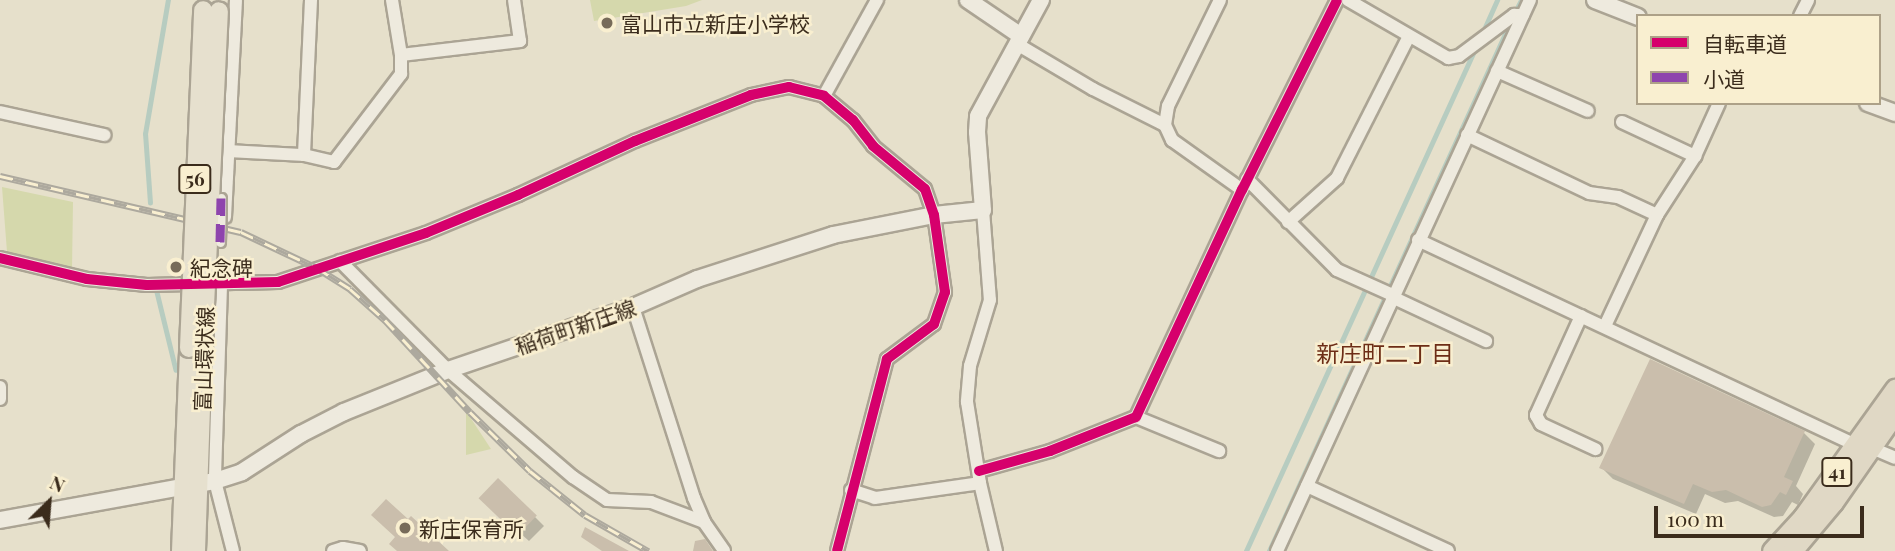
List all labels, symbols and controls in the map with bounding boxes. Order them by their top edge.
place label: 富山市立新庄小学校 [621,10,810,36]
legend [1636,14,1881,105]
marker: 富山市立新庄小学校 [599,15,615,31]
text: 自転車道 [1703,29,1787,57]
text: 小道 [1703,64,1745,92]
road number: 56 [178,164,212,195]
place label: 紀念碑 [190,254,253,280]
marker: 紀念碑 [168,259,184,275]
street label: 稲荷町新庄線 [511,294,639,358]
street label: 富山環状線 [189,306,217,412]
district label: 新庄町二丁目 [1316,339,1454,367]
road number: 41 [1821,457,1853,488]
north arrow [14,467,84,537]
text: N [46,468,70,498]
scale bar [1657,491,1867,536]
text: 100 m [1667,504,1724,532]
place label: 新庄保育所 [419,515,524,541]
marker: 新庄保育所 [397,520,413,536]

